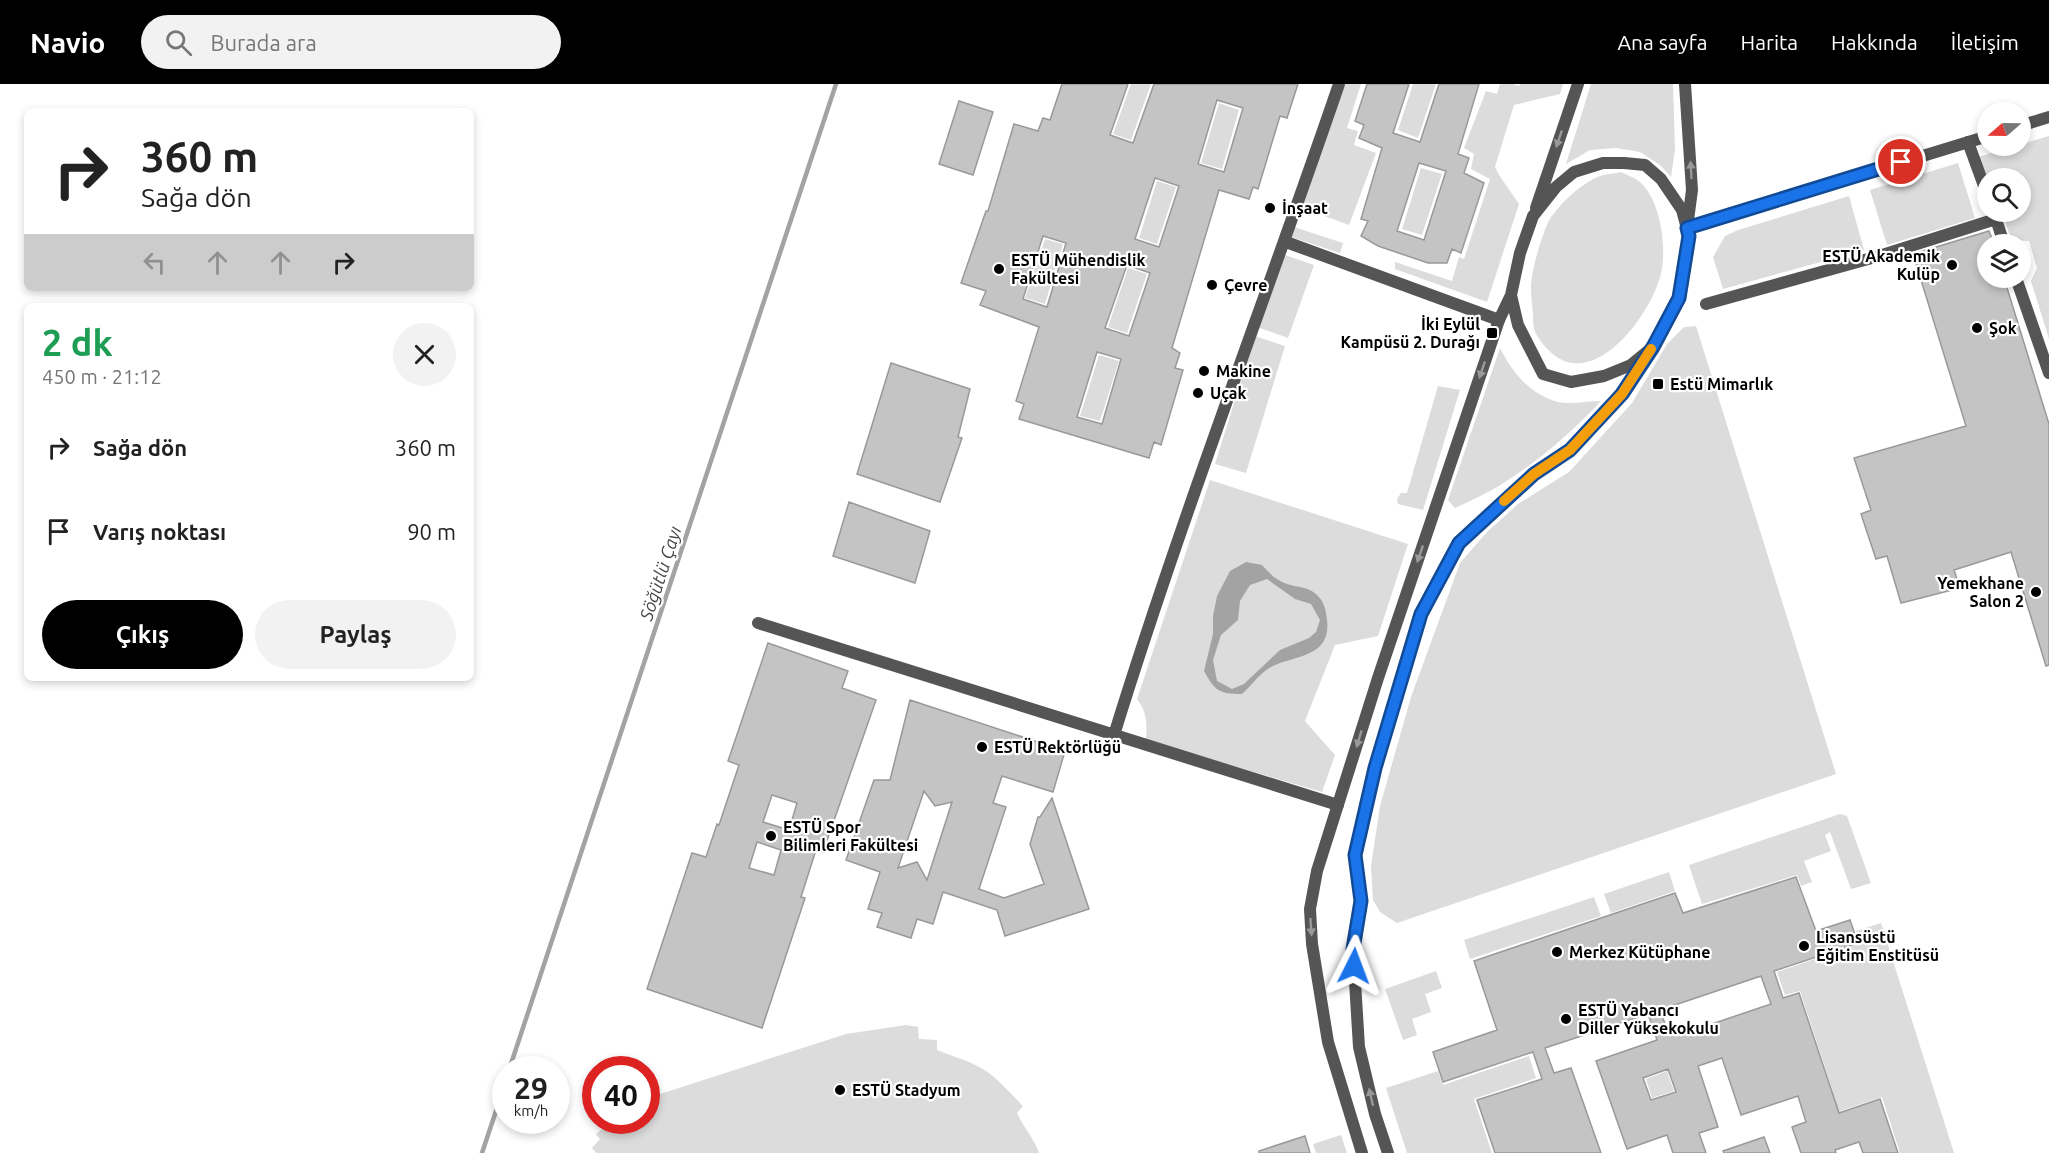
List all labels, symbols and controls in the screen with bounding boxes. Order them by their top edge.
search box [141,15,561,69]
icon: search [162,26,195,59]
text: Navio [30,27,105,58]
text: Burada ara [210,30,317,55]
text: Ana sayfa [1617,30,1708,54]
text: Harita [1741,30,1798,54]
text: Hakkında [1831,30,1918,54]
text: İletişim [1951,30,2019,54]
north arrow [1977,102,2031,156]
map controls [1977,102,2031,288]
one-way arrow [1553,130,1563,148]
icon: right [42,132,120,210]
text: 360 m [141,133,258,180]
pin [1875,136,1926,187]
icon: arrive [1884,145,1917,178]
one-way arrow [1686,160,1695,179]
button: search [1977,168,2031,222]
text: Sağa dön [141,182,252,212]
place label: İnşaat [1282,199,1328,218]
marker: İnşaat [1263,201,1277,215]
button: layers [1977,234,2031,288]
icon: left [138,246,171,279]
icon: ahead [201,246,234,279]
icon: ahead [264,246,297,279]
icon: right [327,246,360,279]
place label: ESTÜ Akademik Kulüp [1822,246,1940,283]
place label: ESTÜ Mühendislik Fakültesi [1011,250,1145,287]
marker: ESTÜ Akademik Kulüp [1945,258,1959,272]
marker: ESTÜ Mühendislik Fakültesi [992,262,1006,276]
place label: Çevre [1224,276,1268,295]
marker: Çevre [1205,278,1219,292]
place label: İki Eylül Kampüsü 2. Durağı [1341,315,1480,351]
place label: Şok [1989,319,2017,338]
marker: Şok [1970,321,1984,335]
text: 2 dk [42,322,113,363]
button: close [393,323,456,386]
marker: İki Eylül Kampüsü 2. Durağı [1485,326,1499,340]
one-way arrow [1477,361,1487,379]
place label: Makine [1216,362,1271,380]
marker: Makine [1197,364,1211,378]
text: 450 m · 21:12 [42,365,162,388]
place label: Estü Mimarlık [1670,375,1773,393]
marker: Estü Mimarlık [1651,377,1665,391]
place label: Uçak [1210,384,1246,403]
marker: Uçak [1191,386,1205,400]
icon: right [42,431,75,464]
text: Sağa dön [93,435,187,460]
text: 360 m [395,435,456,460]
icon: arrive [42,515,75,548]
text: Varış noktası [93,519,226,544]
text: 90 m [407,519,456,544]
water label: Söğütlü Çayı [635,523,685,624]
one-way arrow [1414,545,1424,563]
place label: Yemekhane Salon 2 [1937,574,2024,610]
marker: Yemekhane Salon 2 [2029,585,2043,599]
button: Çıkış [42,600,243,669]
button: Paylaş [255,600,456,669]
one-way arrow [1354,730,1363,748]
place label: ESTÜ Rektörlüğü [994,737,1121,756]
marker: ESTÜ Rektörlüğü [975,740,989,754]
place label: ESTÜ Spor Bilimleri Fakültesi [783,817,918,854]
marker: ESTÜ Spor Bilimleri Fakültesi [764,829,778,843]
one-way arrow [1306,918,1316,937]
place label: Lisansüstü Eğitim Enstitüsü [1816,928,1939,964]
position arrow [1322,934,1386,998]
marker: Lisansüstü Eğitim Enstitüsü [1797,939,1811,953]
place label: Merkez Kütüphane [1569,943,1710,961]
marker: Merkez Kütüphane [1550,945,1564,959]
place label: ESTÜ Yabancı Diller Yüksekokulu [1578,1000,1719,1037]
marker: ESTÜ Yabancı Diller Yüksekokulu [1559,1012,1573,1026]
speed limit sign: 40 [582,1056,660,1134]
text: 29 [514,1071,548,1105]
place label: ESTÜ Stadyum [852,1080,961,1099]
marker: ESTÜ Stadyum [833,1083,847,1097]
one-way arrow [1366,1088,1376,1106]
text: km/h [514,1102,548,1119]

